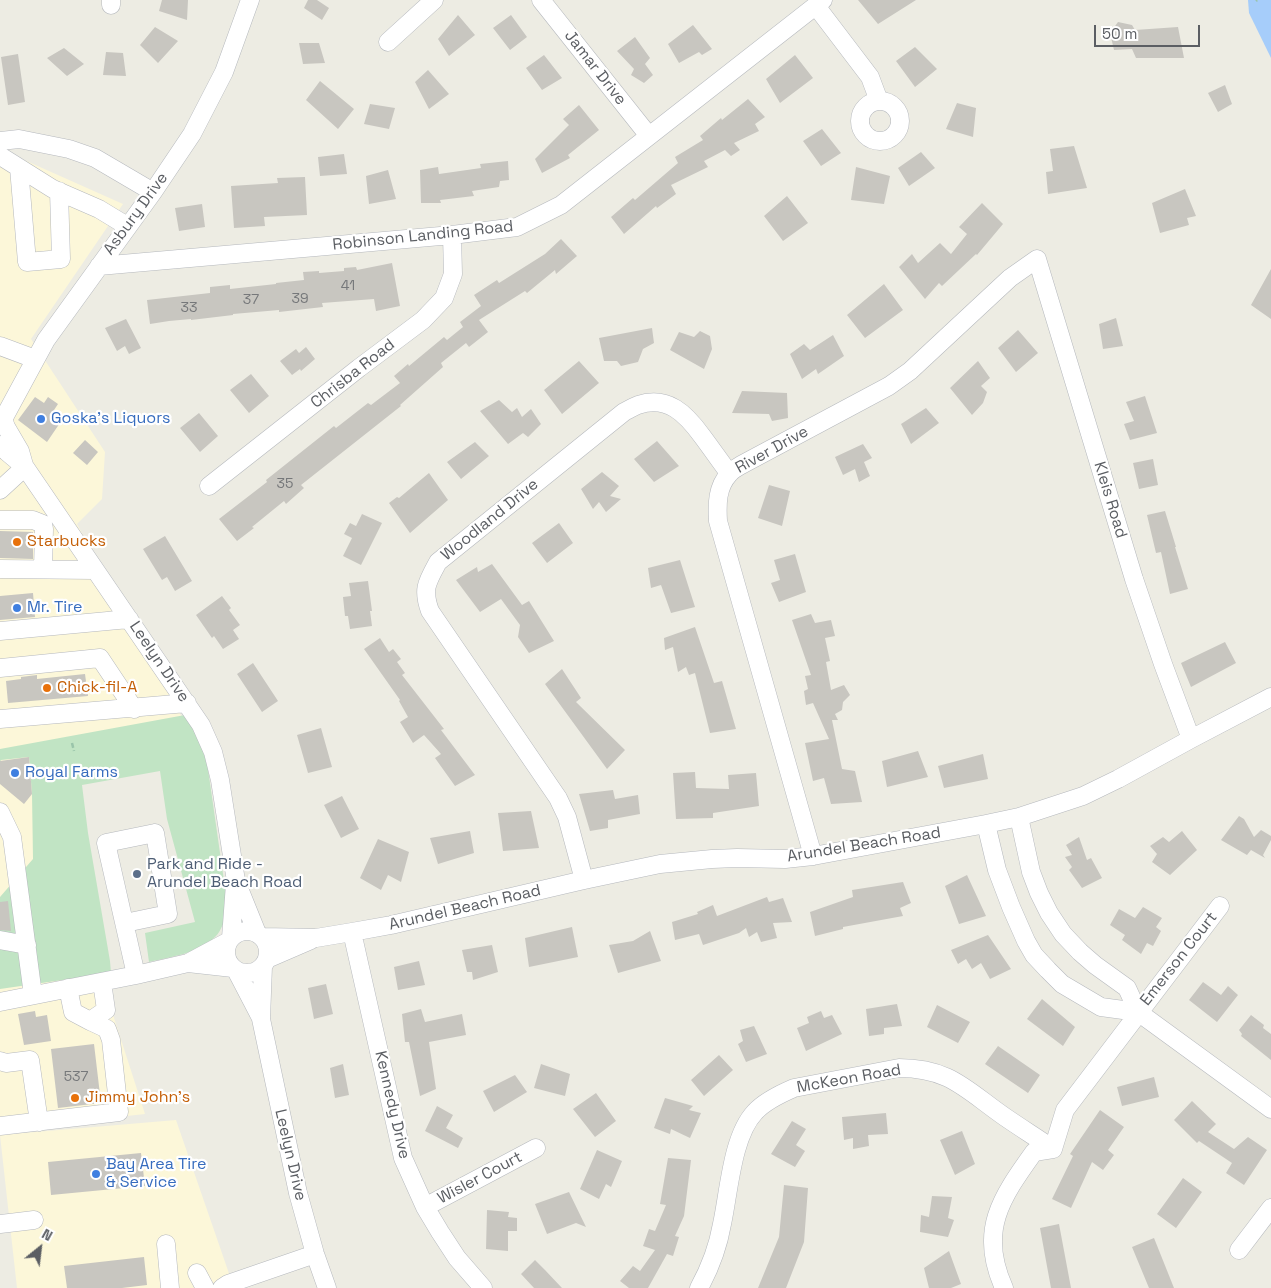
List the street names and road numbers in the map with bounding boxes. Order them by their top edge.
street label: Jamar Drive [560,27,630,109]
street label: Asbury Drive [100,169,172,259]
street label: Robinson Landing Road [332,217,514,255]
street label: Chrisba Road [307,335,399,413]
street label: River Drive [732,422,812,478]
street label: Kleis Road [1089,459,1131,541]
street label: Woodland Drive [438,475,542,565]
street label: Leelyn Drive [125,618,193,706]
street label: Arundel Beach Road [786,823,942,867]
street label: Arundel Beach Road [387,881,543,935]
street label: Emerson Court [1136,908,1222,1010]
street label: Kennedy Drive [370,1049,414,1161]
street label: McKeon Road [795,1060,903,1098]
street label: Leelyn Drive [270,1107,310,1203]
street label: Wisler Court [434,1148,526,1208]

